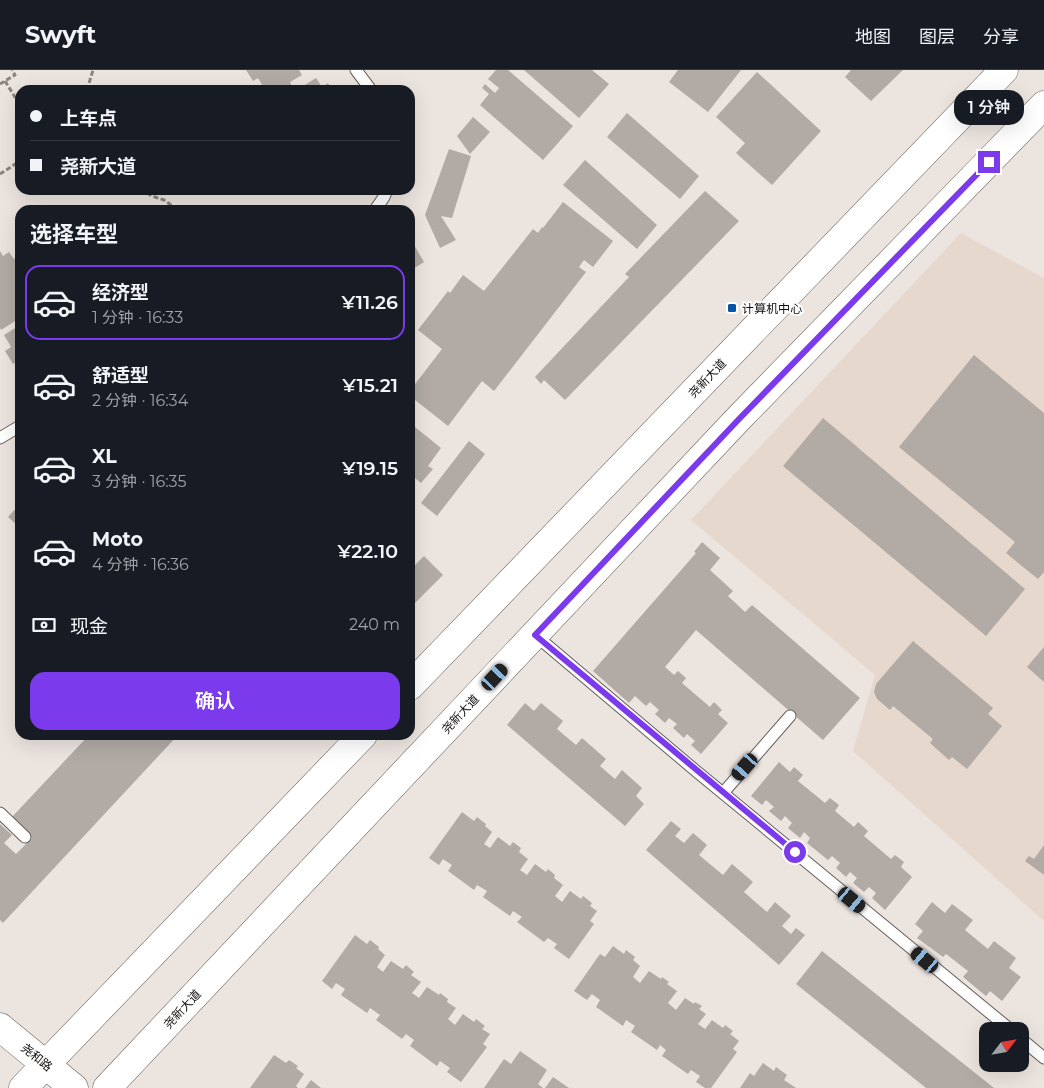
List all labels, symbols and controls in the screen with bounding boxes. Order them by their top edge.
text: Swyft [25,20,96,49]
text: 地图 [855,26,891,48]
text: 图层 [919,26,955,48]
text: 分享 [983,26,1019,48]
callout: 1 分钟 [954,89,1024,124]
text: 1 分钟 [968,98,1010,117]
text: 上车点 [60,107,117,130]
route end [978,151,1000,173]
text: 尧新大道 [60,155,136,178]
text: 选择车型 [30,221,118,248]
icon: car [32,280,77,325]
text: 经济型 [92,281,149,304]
text: ¥11.26 [341,291,398,314]
place label: 计算机中心 [742,301,802,316]
marker: 计算机中心 [726,302,738,314]
text: 1 分钟 · 16:33 [92,308,183,327]
street label: 尧新大道 [685,356,729,400]
icon: car [32,363,77,408]
text: 舒适型 [92,364,149,387]
text: ¥15.21 [342,374,398,397]
text: 2 分钟 · 16:34 [92,391,188,410]
text: XL [92,445,117,468]
icon: car [32,446,77,491]
text: ¥19.15 [342,457,398,480]
text: 3 分钟 · 16:35 [92,472,186,491]
text: Moto [92,528,143,551]
icon: car [32,529,77,574]
text: ¥22.10 [338,540,398,563]
text: 4 分钟 · 16:36 [92,555,189,574]
icon: cash [30,611,58,639]
text: 现金 [70,615,108,638]
text: 240 m [349,615,400,634]
car [479,661,510,693]
button: 确认 [30,672,400,730]
street label: 尧新大道 [438,691,482,737]
car [729,751,760,783]
route start [784,841,806,863]
car [835,885,868,915]
car [908,945,941,975]
street label: 尧新大道 [160,986,204,1032]
north arrow [979,1022,1029,1072]
map controls [979,1022,1029,1072]
street label: 尧和路 [18,1040,56,1074]

